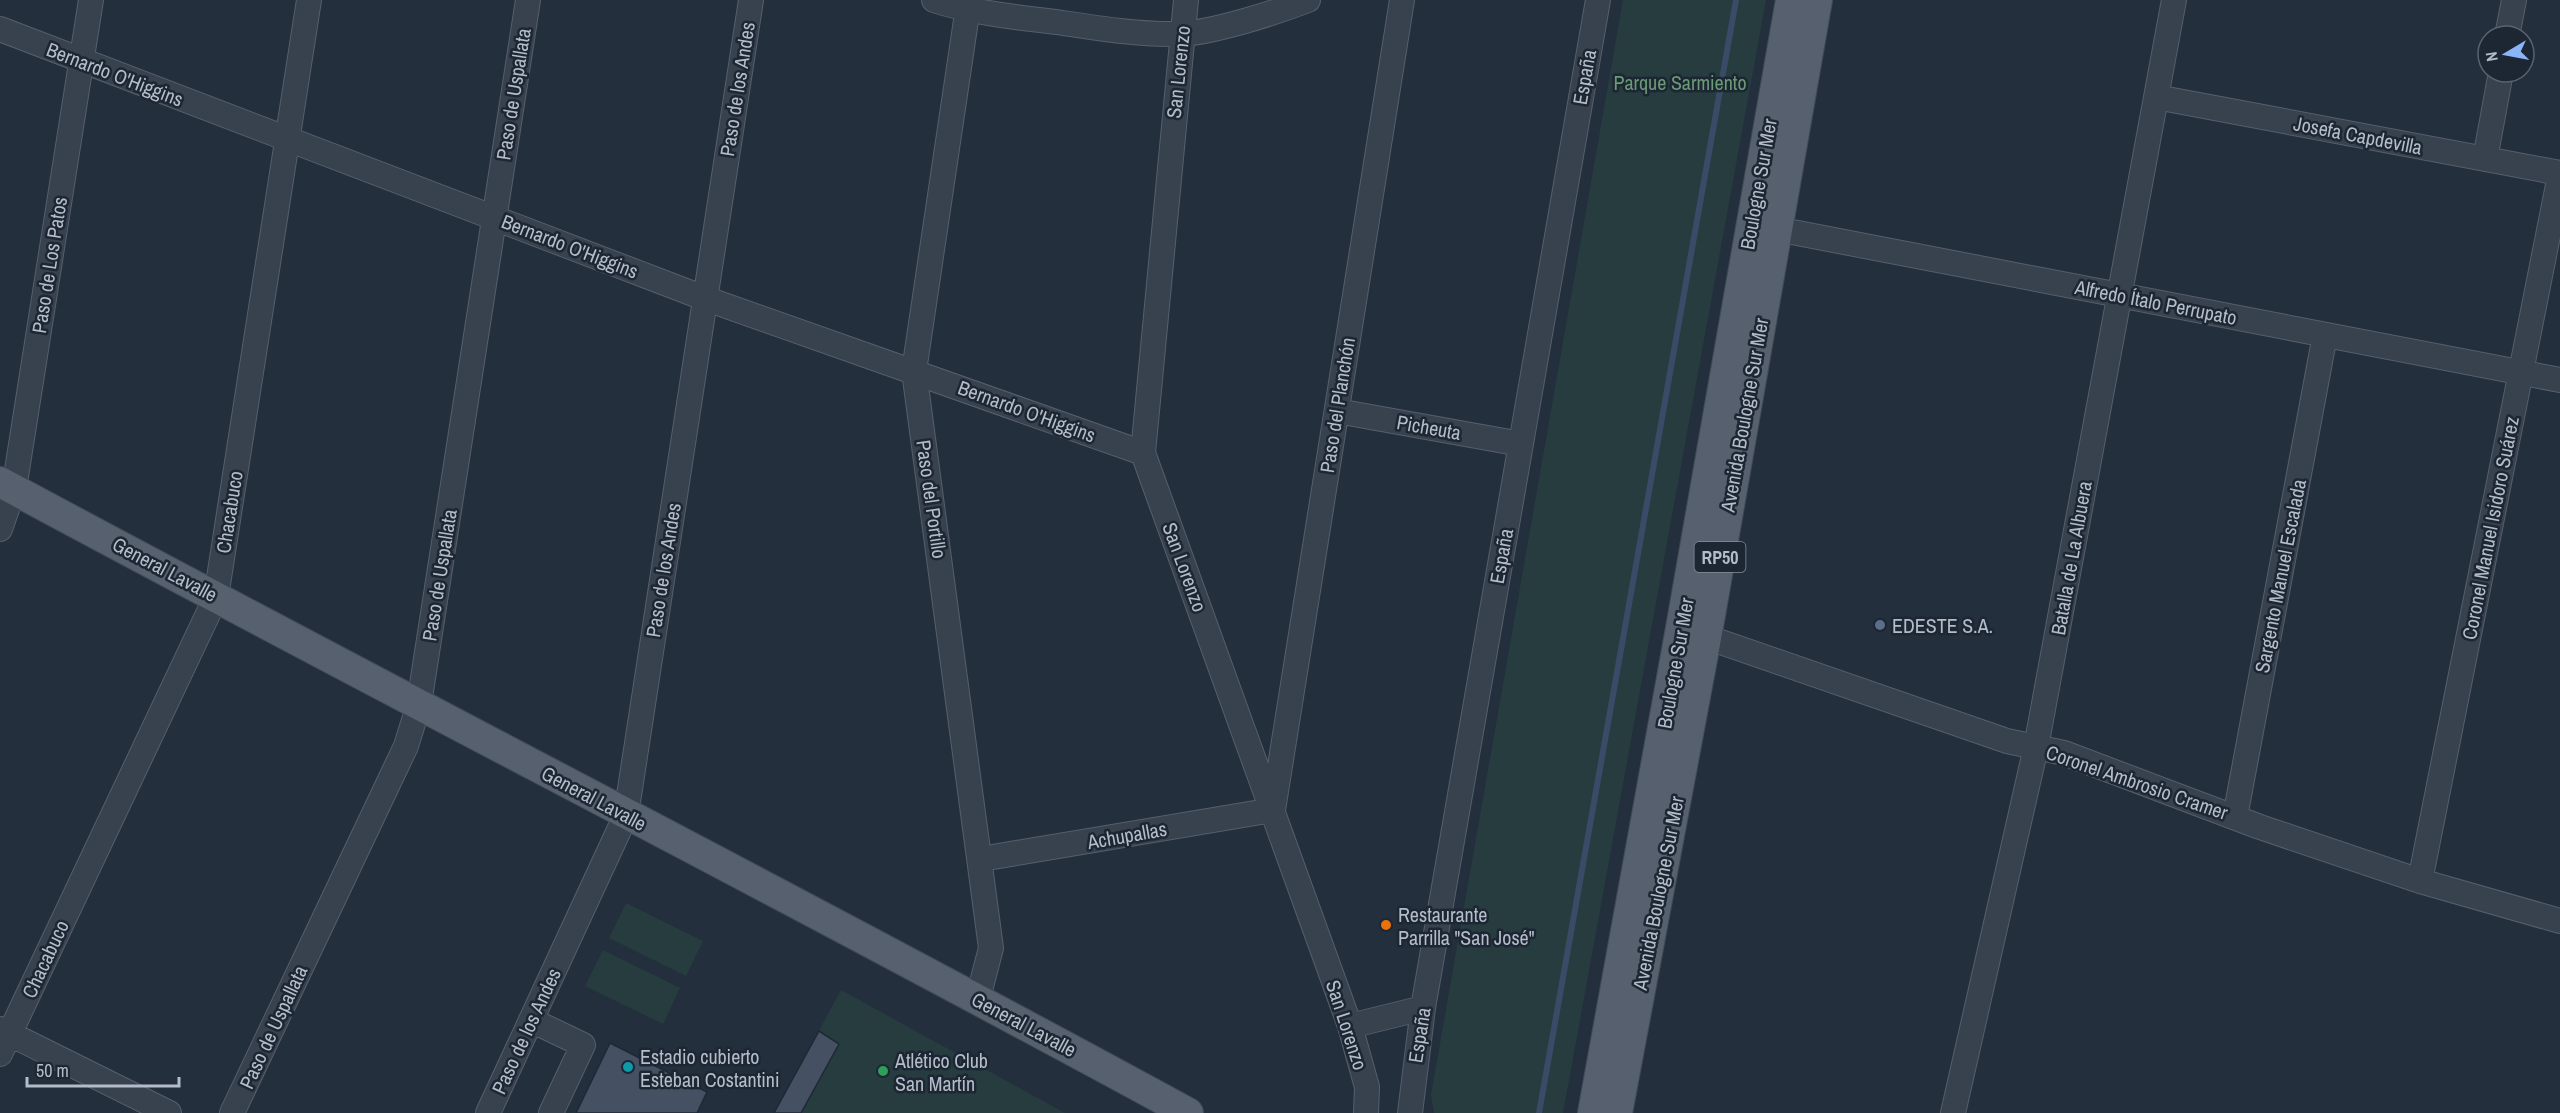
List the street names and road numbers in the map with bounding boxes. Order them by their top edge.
street label: Paso de los Andes [713,20,761,158]
street label: San Lorenzo [1160,24,1196,120]
street label: Paso de Uspallata [489,26,537,162]
street label: Bernardo O'Higgins [43,36,187,112]
street label: España [1566,47,1602,107]
street label: Josefa Capdevilla [2291,109,2425,161]
street label: Boulogne Sur Mer [1733,116,1783,251]
street label: Paso de Los Patos [25,195,73,335]
street label: Bernardo O'Higgins [498,208,642,284]
street label: Alfredo Ítalo Perrupato [2072,273,2239,331]
street label: Avenida Boulogne Sur Mer [1713,315,1774,515]
street label: Paso del Planchón [1313,335,1361,475]
street label: Bernardo O'Higgins [955,374,1099,448]
street label: Picheuta [1395,408,1463,446]
street label: Coronel Manuel Isidoro Suárez [2455,414,2525,642]
street label: Paso del Portillo [910,438,954,560]
street label: Chacabuco [209,469,249,555]
street label: Sargento Manuel Escalada [2248,477,2312,675]
street label: Batalla de La Albuera [2044,479,2098,637]
street label: Paso de los Andes [639,501,687,639]
street label: Paso de Uspallata [415,507,463,643]
street label: San Lorenzo [1156,519,1214,615]
street label: España [1483,526,1519,586]
street label: General Lavalle [108,530,222,608]
road number: RP50 [1694,542,1746,572]
street label: Boulogne Sur Mer [1650,595,1700,730]
street label: Coronel Ambrosio Cramer [2043,738,2232,826]
street label: General Lavalle [537,759,651,837]
street label: Avenida Boulogne Sur Mer [1626,793,1690,993]
street label: Achupallas [1084,815,1169,855]
street label: Chacabuco [15,916,75,1002]
street label: Paso de Uspallata [233,961,313,1093]
street label: Paso de los Andes [485,964,567,1098]
street label: San Lorenzo [1320,977,1374,1073]
street label: General Lavalle [967,985,1081,1063]
street label: España [1401,1005,1437,1065]

